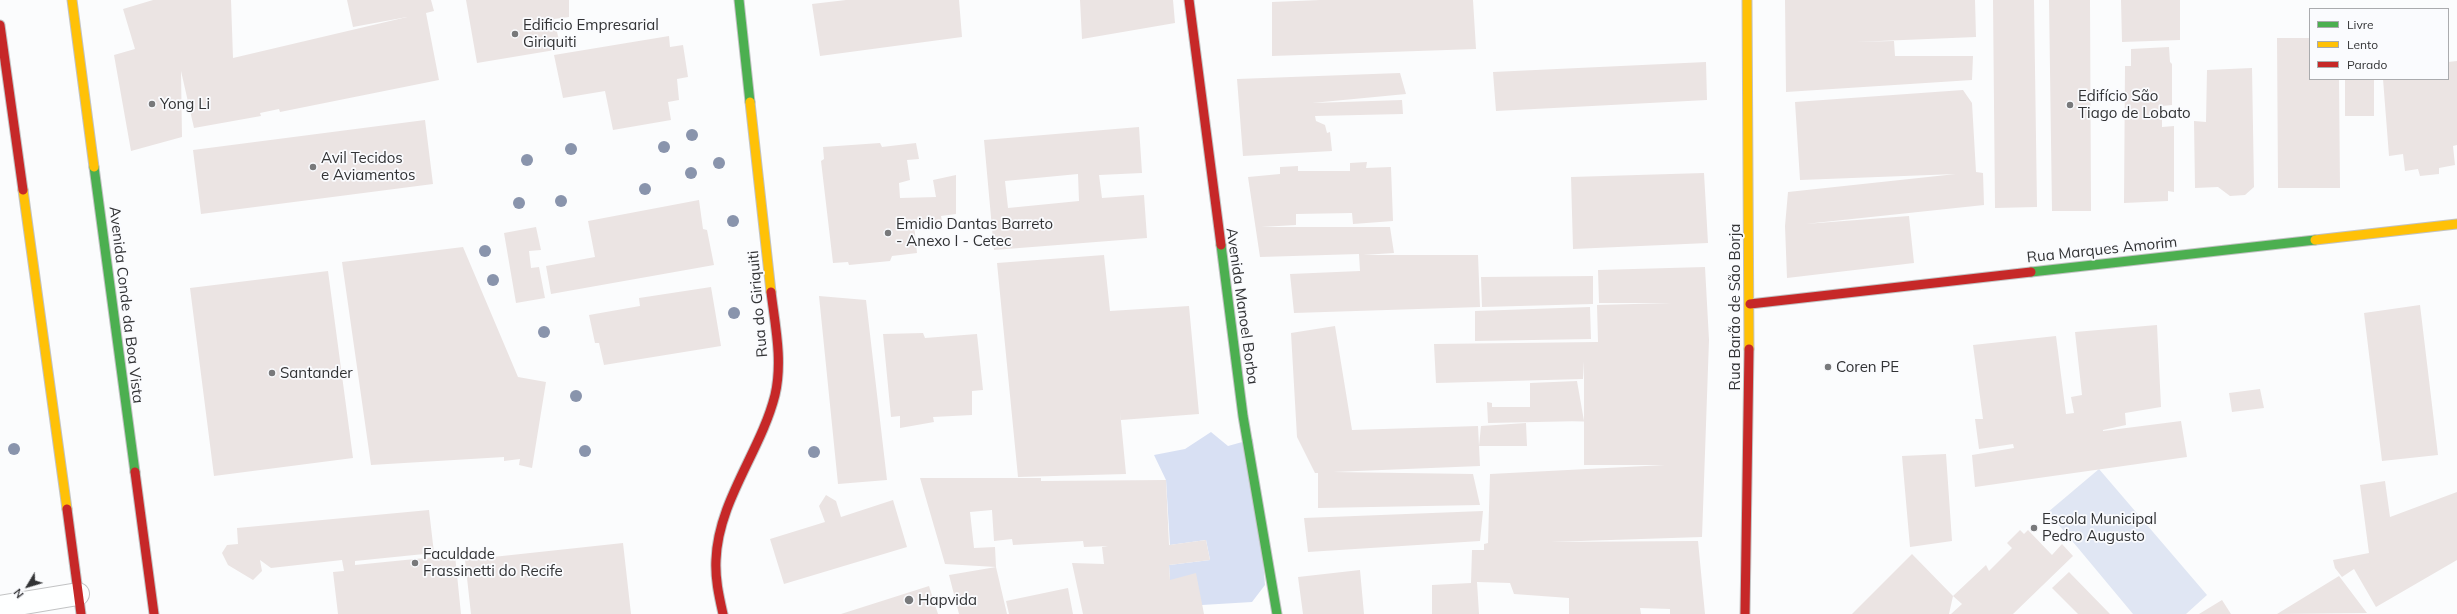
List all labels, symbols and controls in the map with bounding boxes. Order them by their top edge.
legend [2309,8,2449,80]
place label: Edificio Empresarial Giriquiti [523,16,659,51]
text: Livre [2347,17,2374,32]
marker: Edificio Empresarial Giriquiti [510,29,520,39]
text: Lento [2347,37,2378,52]
text: Parado [2347,57,2387,72]
place label: Edifício São Tiago de Lobato [2078,87,2191,122]
place label: Yong Li [160,95,210,113]
marker: Yong Li [147,99,157,109]
marker: Edifício São Tiago de Lobato [2065,100,2075,110]
place label: Avil Tecidos e Aviamentos [321,149,416,184]
marker: Avil Tecidos e Aviamentos [308,162,318,172]
street label: Avenida Conde da Boa Vista [105,205,147,405]
place label: Emidio Dantas Barreto - Anexo I - Cetec [896,215,1053,250]
street label: Rua Barão de São Borja [1726,224,1744,390]
street label: Avenida Manoel Borba [1222,227,1262,385]
marker: Emidio Dantas Barreto - Anexo I - Cetec [883,228,893,238]
street label: Rua Marques Amorim [2026,233,2178,267]
street label: Rua do Giriquiti [744,250,772,358]
place label: Coren PE [1836,358,1899,376]
marker: Coren PE [1823,362,1833,372]
place label: Santander [280,364,353,382]
marker: Santander [267,368,277,378]
place label: Escola Municipal Pedro Augusto [2042,510,2157,545]
marker: Escola Municipal Pedro Augusto [2029,523,2039,533]
place label: Faculdade Frassinetti do Recife [423,545,563,580]
marker: Faculdade Frassinetti do Recife [410,558,420,568]
north arrow [8,566,48,606]
text: N [10,586,27,601]
place label: Hapvida [918,591,977,609]
marker: Hapvida [903,594,915,606]

